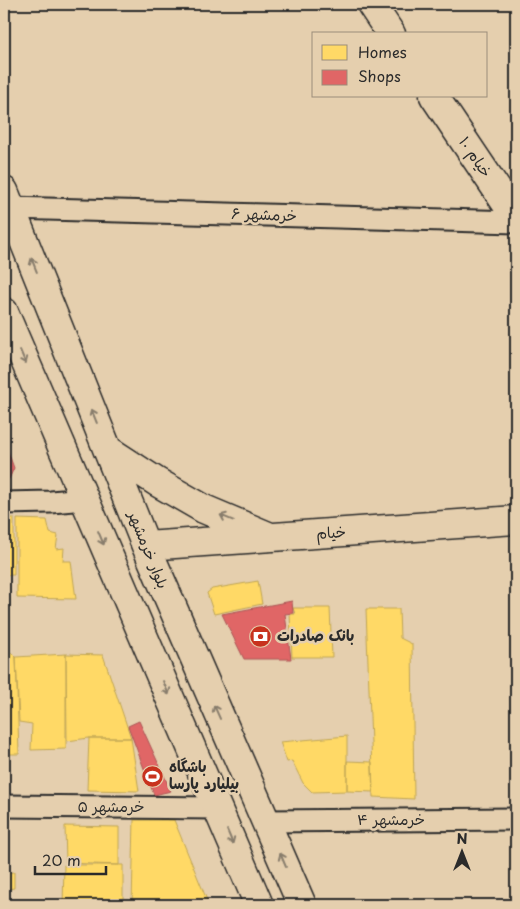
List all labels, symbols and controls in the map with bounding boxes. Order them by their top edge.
legend [312,32,488,98]
text: Homes [358,40,407,63]
text: Shops [358,64,401,87]
street label: خیام ۱۰ [453,131,498,182]
street label: خرمشهر ۶ [231,201,297,226]
one-way arrow [29,258,38,273]
one-way arrow [19,349,29,364]
one-way arrow [89,409,98,424]
street label: بلوار خرمشهر [123,505,175,592]
one-way arrow [220,513,235,523]
street label: خیام [315,519,347,545]
one-way arrow [97,530,107,545]
place label: بانک صادرات [277,623,354,646]
bank icon: بانک صادرات [249,624,273,648]
one-way arrow [162,680,171,695]
one-way arrow [212,705,222,720]
place label: باشگاه بیلیارد پارسا [169,754,239,794]
sports icon: باشگاه بیلیارد پارسا [141,764,165,788]
street label: خرمشهر ۵ [77,794,145,817]
street label: خرمشهر ۴ [357,807,425,830]
north arrow [438,826,488,876]
text: N [456,828,468,849]
one-way arrow [225,829,235,844]
scale bar [35,844,106,876]
text: 20 m [42,848,81,871]
one-way arrow [277,853,287,868]

